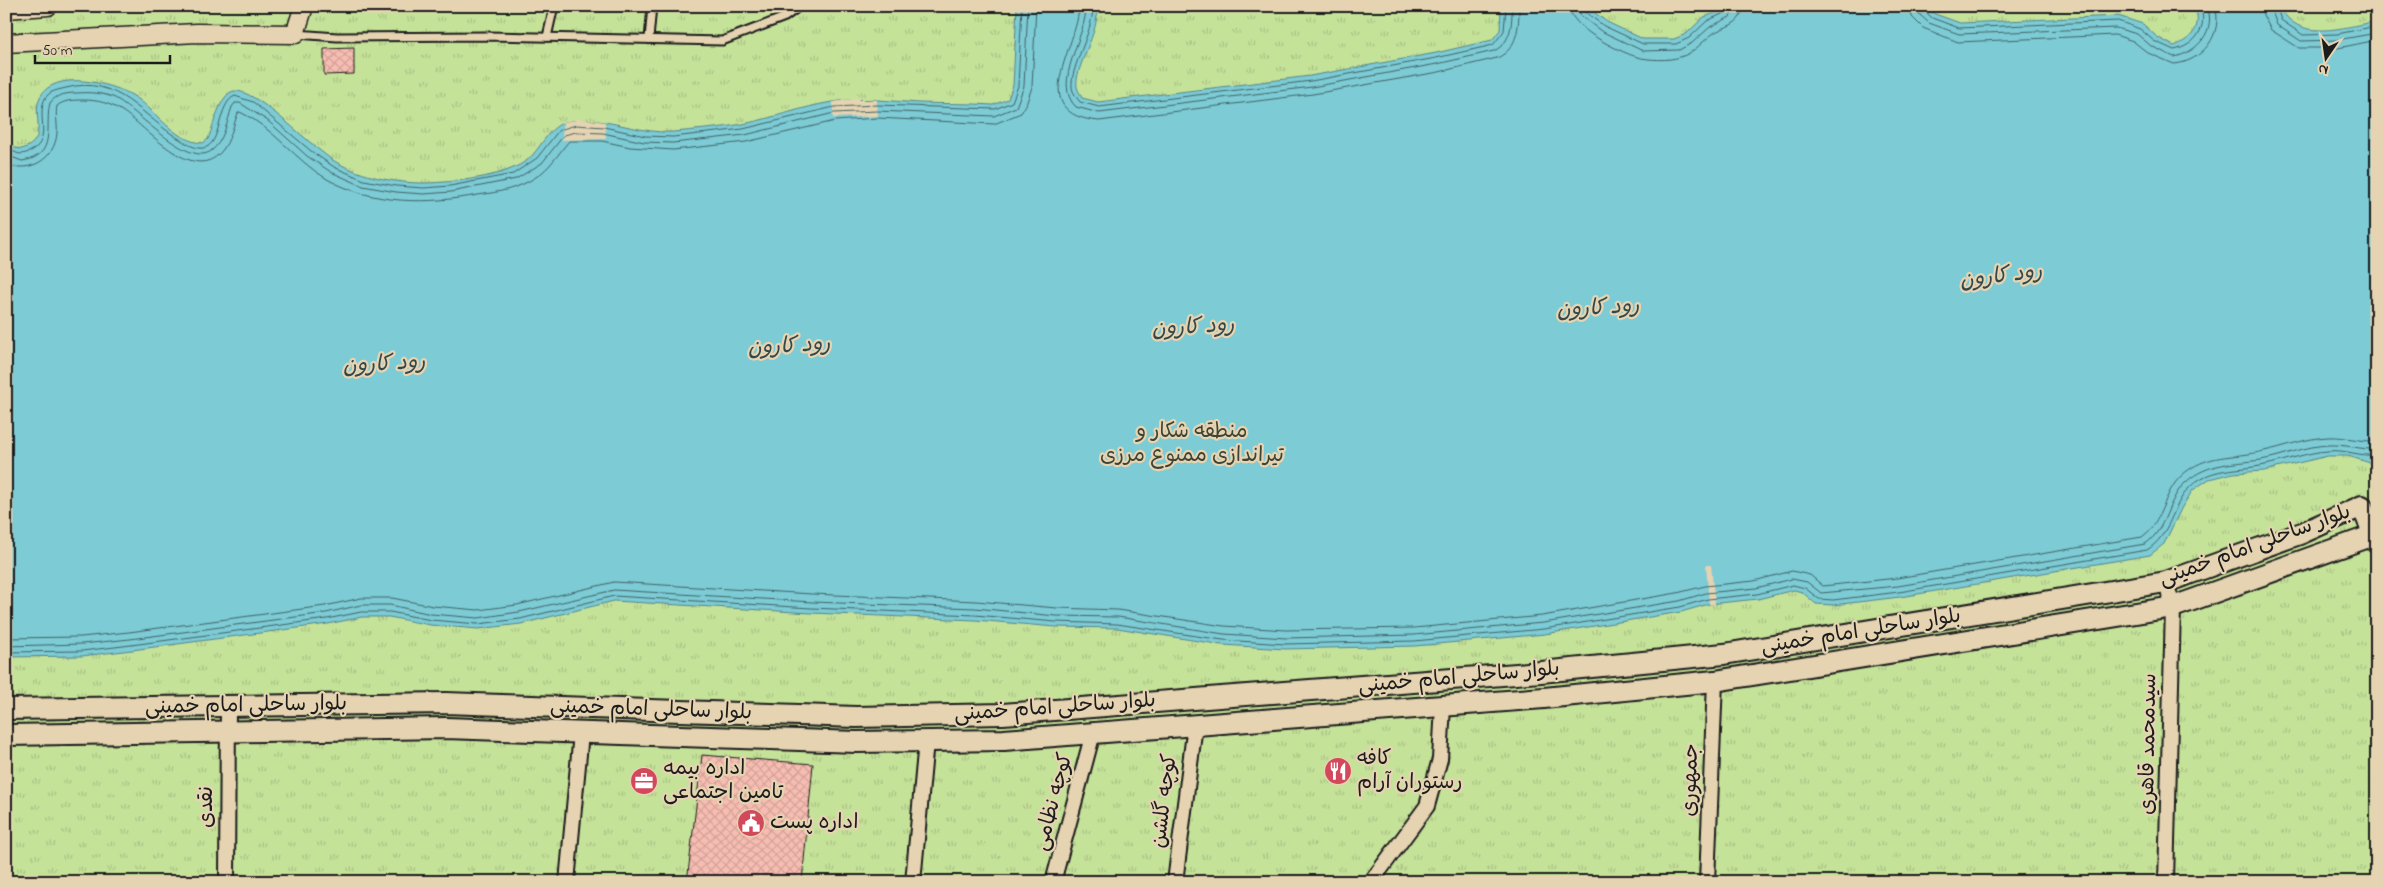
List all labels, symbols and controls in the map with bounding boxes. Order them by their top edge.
scale bar [35,32,170,64]
north arrow [2300,32,2350,82]
text: 50 m [42,40,73,62]
text: N [2316,58,2330,80]
water label: رود کارون [1958,256,2044,298]
water label: رود کارون [1556,291,1640,327]
water label: رود کارون [1151,310,1235,346]
water label: رود کارون [747,329,831,365]
water label: رود کارون [342,347,426,383]
park label: منطقه شکار و تیراندازی ممنوع مرزی [1100,417,1285,471]
street label: بلوار ساحلی امام خمینی [2155,497,2355,595]
street label: بلوار ساحلی امام خمینی [1759,601,1963,663]
street label: بلوار ساحلی امام خمینی [1357,654,1561,702]
street label: سیدمحمد قاهری [2133,673,2165,815]
street label: بلوار ساحلی امام خمینی [953,686,1157,730]
street label: بلوار ساحلی امام خمینی [145,689,347,723]
street label: بلوار ساحلی امام خمینی [550,691,752,729]
street label: جمهوری [1675,743,1707,817]
place label: کافه رستوران آرام [1357,744,1462,798]
street label: کوچه نظامی [1027,750,1081,854]
street label: کوچه گلشن [1144,752,1186,850]
place label: اداره بیمه تامین اجتماعی [663,754,784,808]
restaurant icon: کافه رستوران آرام [1323,756,1353,786]
office icon: اداره بیمه تامین اجتماعی [629,766,659,796]
street label: نقدی [192,786,222,828]
public building icon: اداره پست [736,808,766,838]
place label: اداره پست [770,808,858,838]

